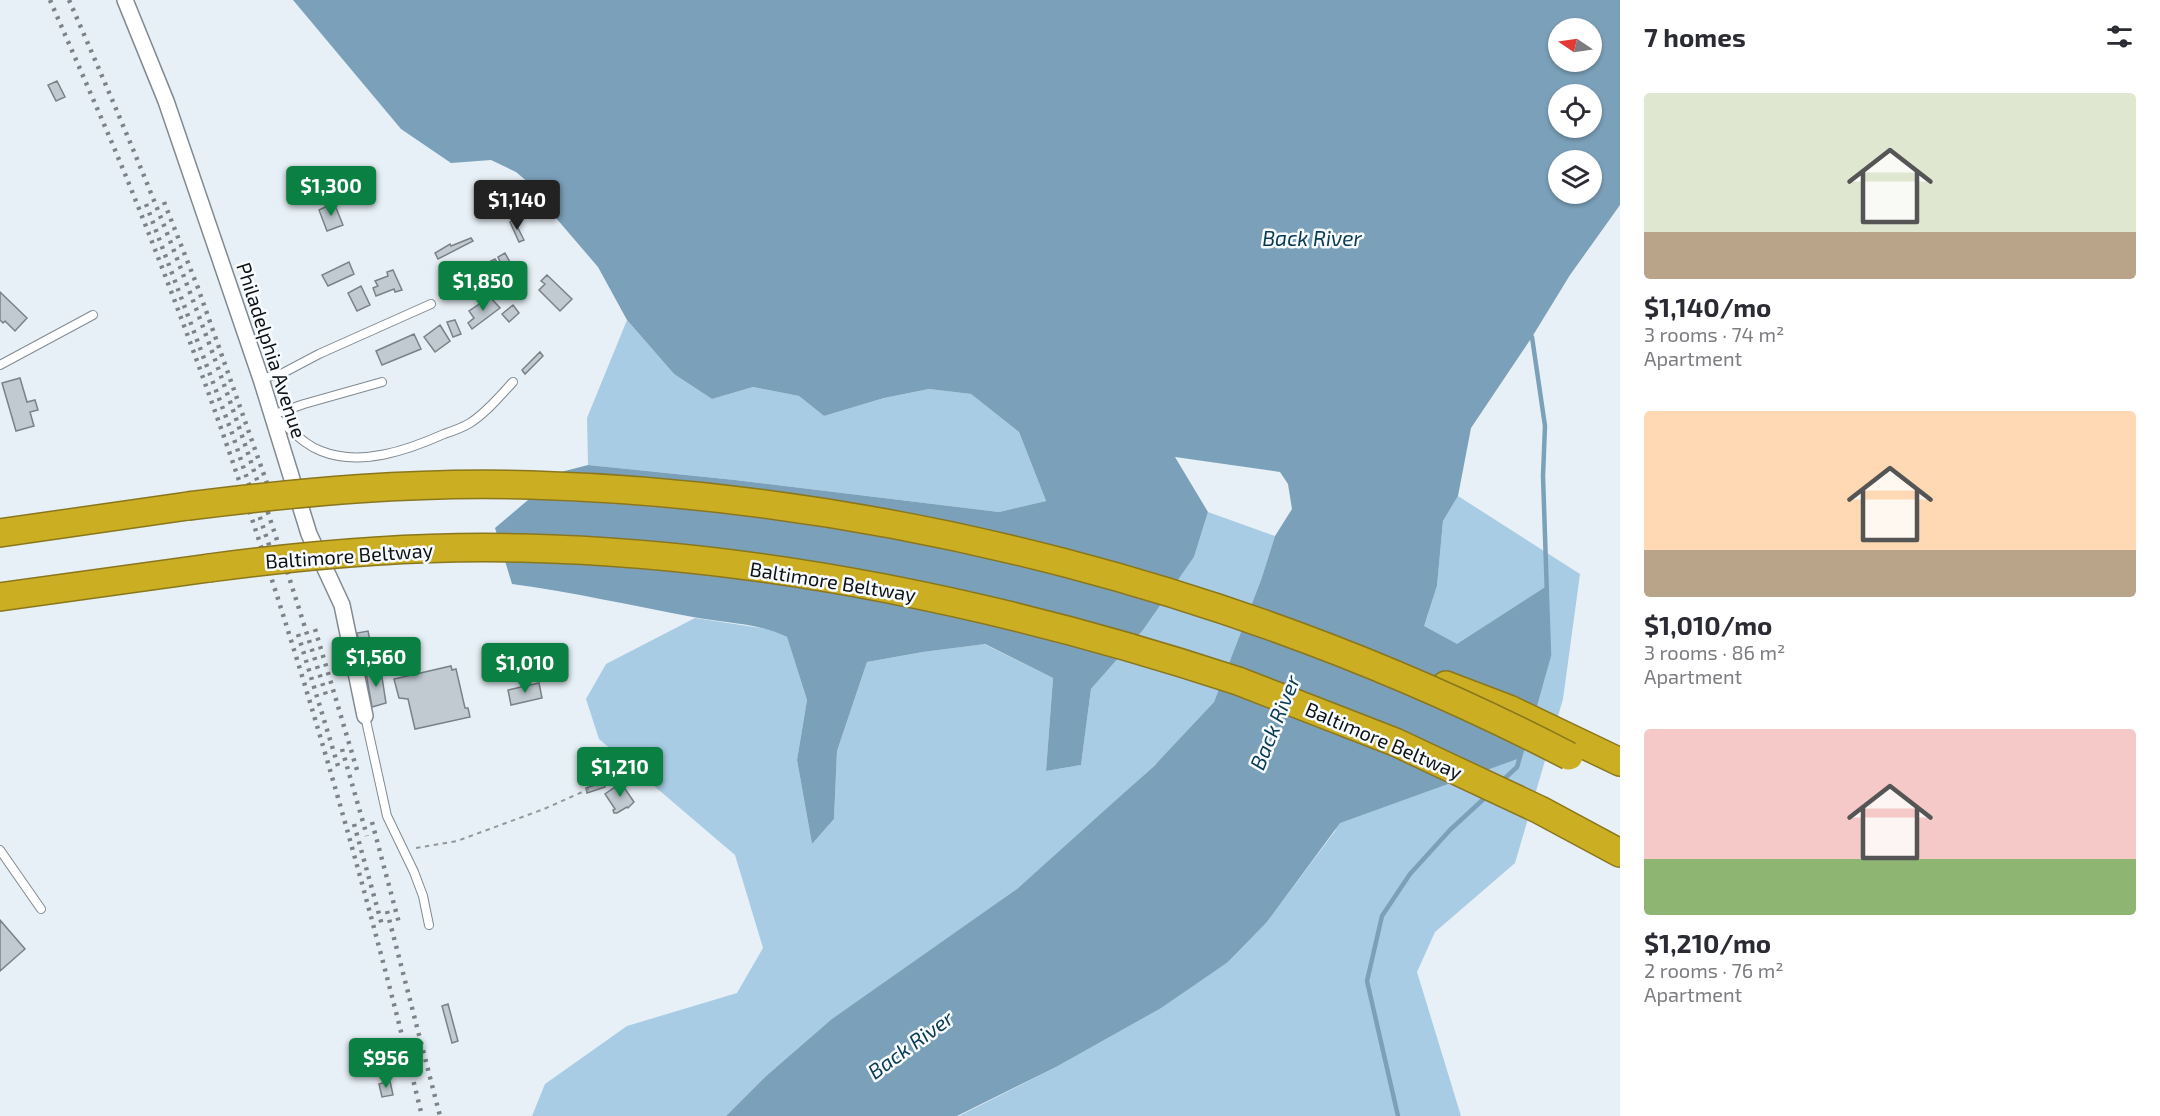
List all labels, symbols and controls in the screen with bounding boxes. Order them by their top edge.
north arrow [1548,18,1602,72]
map controls [1548,18,1602,204]
icon: filters [2103,20,2136,53]
text: 7 homes [1644,21,1746,52]
button: locate [1548,84,1602,138]
icon: home [1836,132,1944,240]
button: layers [1548,150,1602,204]
pin: $1,300 [282,166,380,217]
text: $1,300 [300,173,362,197]
pin: $1,140 [468,180,566,231]
text: $1,140 [488,187,546,211]
water label: Back River [1262,225,1363,250]
street label: Philadelphia Avenue [232,259,312,441]
pin: $1,850 [434,261,532,312]
text: $1,850 [452,268,514,292]
text: $1,140/mo [1644,291,1771,322]
text: 3 rooms · 74 m² [1644,322,1784,346]
text: Apartment [1644,346,1742,370]
icon: home [1836,450,1944,558]
street label: Baltimore Beltway [264,537,434,573]
street label: Baltimore Beltway [748,556,918,606]
text: $1,010/mo [1644,609,1772,640]
pin: $1,560 [327,637,425,688]
text: 3 rooms · 86 m² [1644,640,1785,664]
pin: $1,010 [476,643,574,694]
text: $1,560 [346,644,406,668]
text: $1,010 [496,650,554,674]
text: Apartment [1644,664,1742,688]
water label: Back River [1244,670,1305,773]
street label: Baltimore Beltway [1302,696,1466,784]
pin: $1,210 [571,747,669,798]
text: $1,210 [591,754,649,778]
icon: home [1836,768,1944,876]
text: $1,210/mo [1644,927,1771,958]
text: 2 rooms · 76 m² [1644,958,1783,982]
text: Apartment [1644,982,1742,1006]
water label: Back River [862,1004,958,1083]
pin: $956 [350,1038,422,1089]
text: $956 [363,1045,409,1069]

